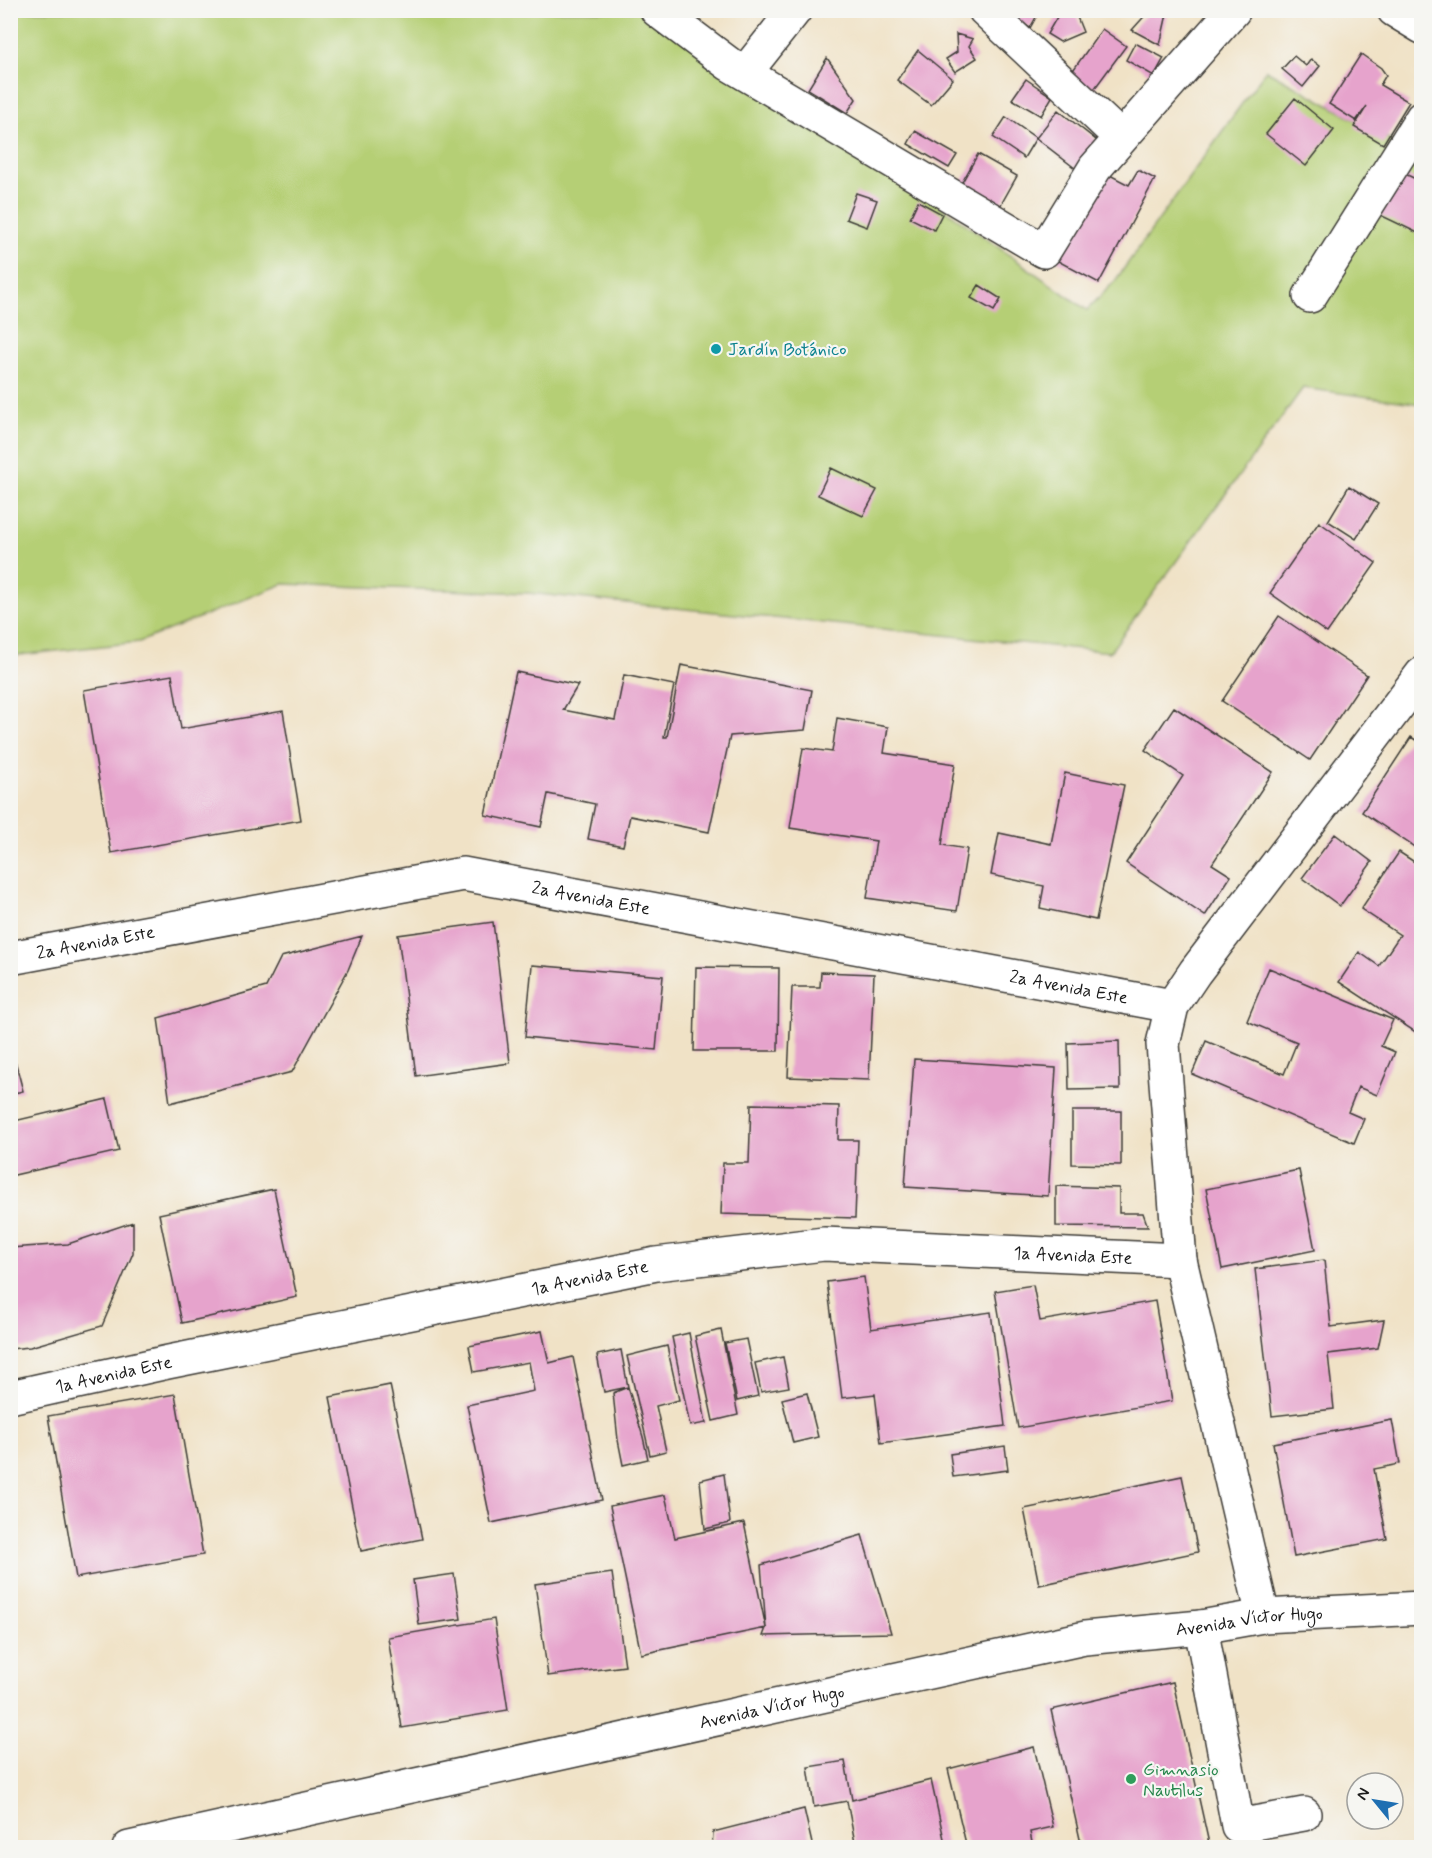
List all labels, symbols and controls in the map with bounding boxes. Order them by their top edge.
place label: Jardín Botánico [728,338,847,362]
marker: Jardín Botánico [709,342,723,356]
street label: 2a Avenida Este [530,876,652,922]
street label: 2a Avenida Este [35,920,157,966]
street label: 2a Avenida Este [1008,965,1130,1011]
street label: 1a Avenida Este [1013,1242,1133,1271]
street label: 1a Avenida Este [529,1255,651,1302]
street label: 1a Avenida Este [53,1350,175,1400]
street label: Avenida Víctor Hugo [1175,1602,1323,1642]
street label: Avenida Víctor Hugo [697,1680,847,1735]
place label: Gimnasio Nautilus [1143,1758,1219,1803]
north arrow [1345,1771,1405,1831]
marker: Gimnasio Nautilus [1124,1772,1138,1786]
text: N [1352,1784,1375,1804]

